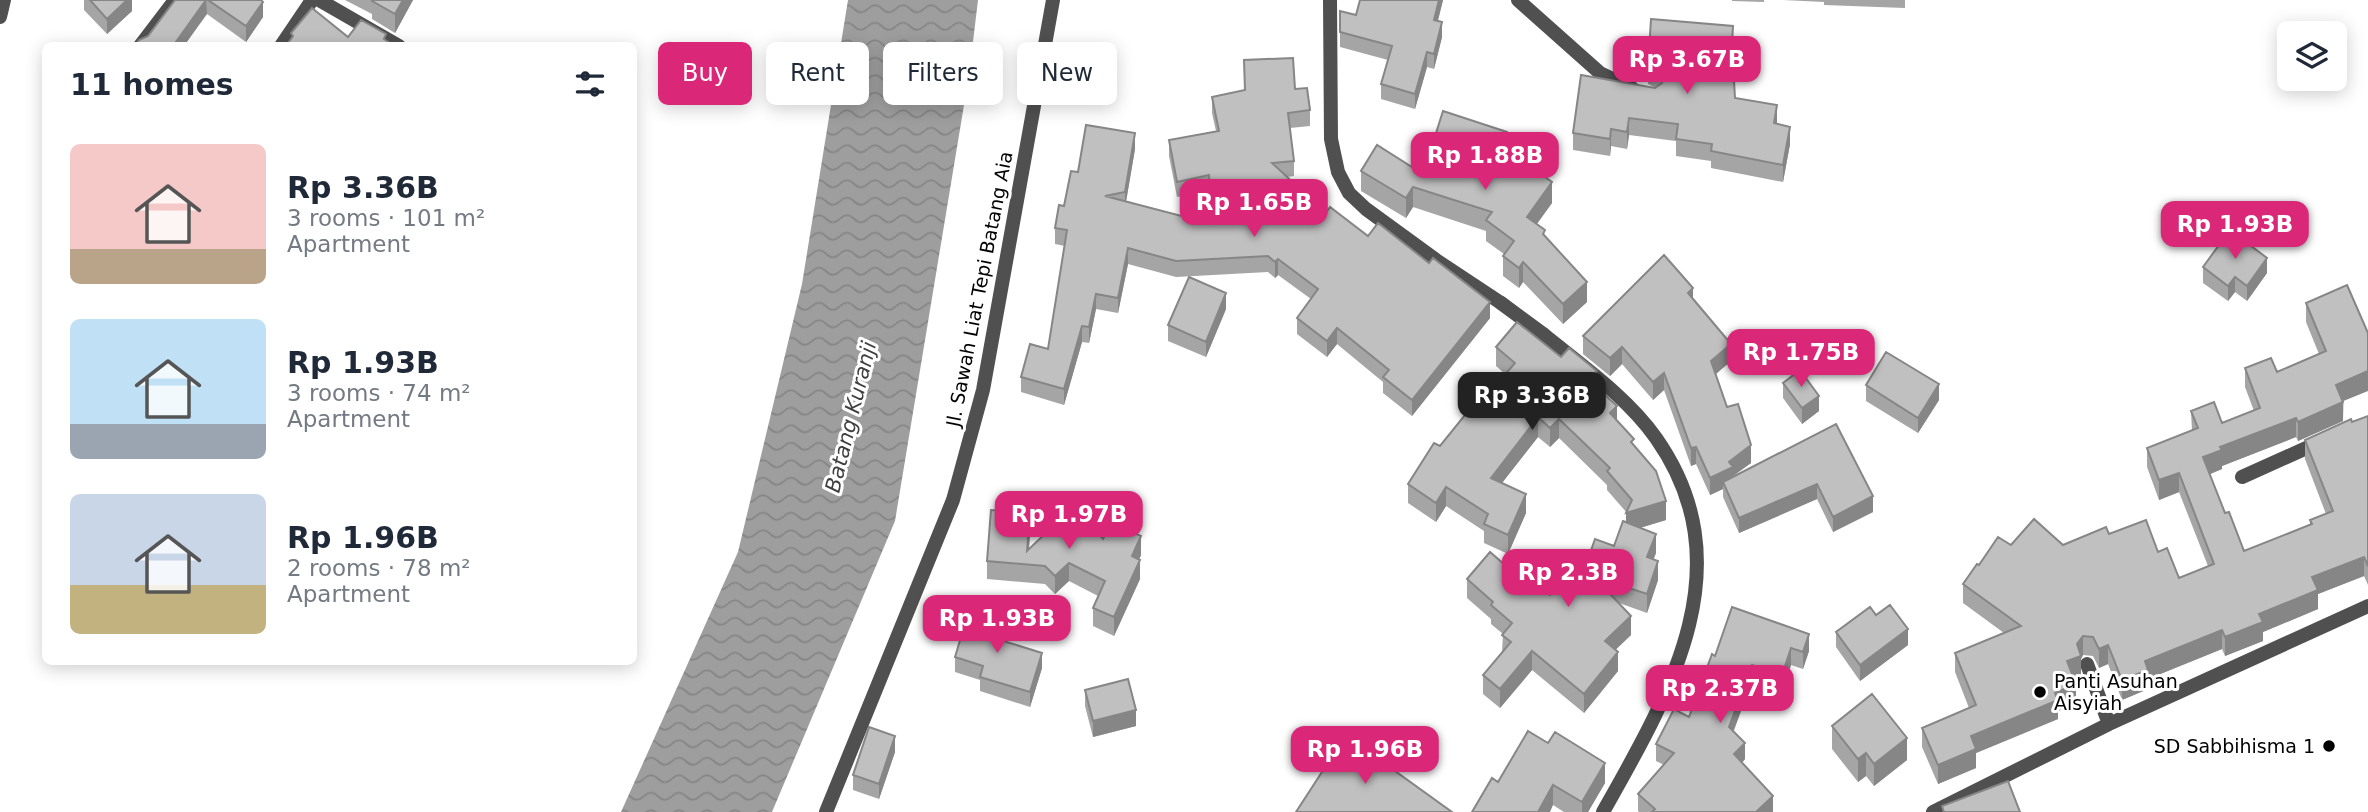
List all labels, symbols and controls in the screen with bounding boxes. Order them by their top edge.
map controls [2277,21,2347,91]
button: layers [2277,21,2347,91]
pin: Rp 3.67B [1615,36,1759,96]
chip: Buy [658,42,752,105]
chip: Rent [766,42,869,105]
chip: Filters [883,42,1003,105]
chip: New [1017,42,1117,105]
text: Rp 3.67B [1629,46,1745,72]
icon: filters [571,65,609,103]
text: 11 homes [70,67,234,102]
pin: Rp 1.88B [1413,132,1557,192]
text: Rp 1.88B [1427,142,1543,168]
street label: Jl. Sawah Liat Tepi Batang Aia [941,149,1017,430]
text: Rp 3.36B [287,170,439,205]
icon: home [126,172,210,256]
pin: Rp 1.65B [1182,180,1326,239]
text: Rp 1.65B [1196,189,1312,215]
pin: Rp 1.93B [2163,202,2307,261]
text: 3 rooms · 101 m² [287,205,485,231]
text: Rp 1.93B [2177,211,2293,237]
text: Apartment [287,231,410,257]
pin: Rp 1.75B [1729,330,1873,389]
water label: Batang Kuranji [821,339,881,495]
text: Rp 1.75B [1743,339,1859,365]
text: Rp 1.93B [287,345,439,380]
icon: home [126,347,210,431]
pin: Rp 3.36B [1460,372,1604,432]
text: 3 rooms · 74 m² [287,380,471,406]
text: Rp 3.36B [1474,382,1590,408]
text: Apartment [287,406,410,432]
pin: Rp 1.97B [997,491,1141,551]
text: Rp 1.97B [1011,501,1127,527]
text: Rp 1.96B [287,520,439,555]
icon: home [126,522,210,606]
pin: Rp 2.3B [1503,550,1633,609]
text: 2 rooms · 78 m² [287,555,471,581]
text: Rp 2.3B [1518,559,1618,585]
text: Apartment [287,581,410,607]
pin: Rp 1.93B [925,596,1069,655]
text: Rp 1.93B [939,605,1055,631]
pin: Rp 2.37B [1648,666,1792,725]
place label: Panti Asuhan Aisyiah [2054,670,2178,714]
text: Rp 2.37B [1662,675,1778,701]
marker: Panti Asuhan Aisyiah [2032,684,2048,700]
pin: Rp 1.96B [1293,726,1437,786]
place label: SD Sabbihisma 1 [2154,735,2315,757]
text: Rp 1.96B [1307,736,1423,762]
marker: SD Sabbihisma 1 [2321,738,2337,754]

